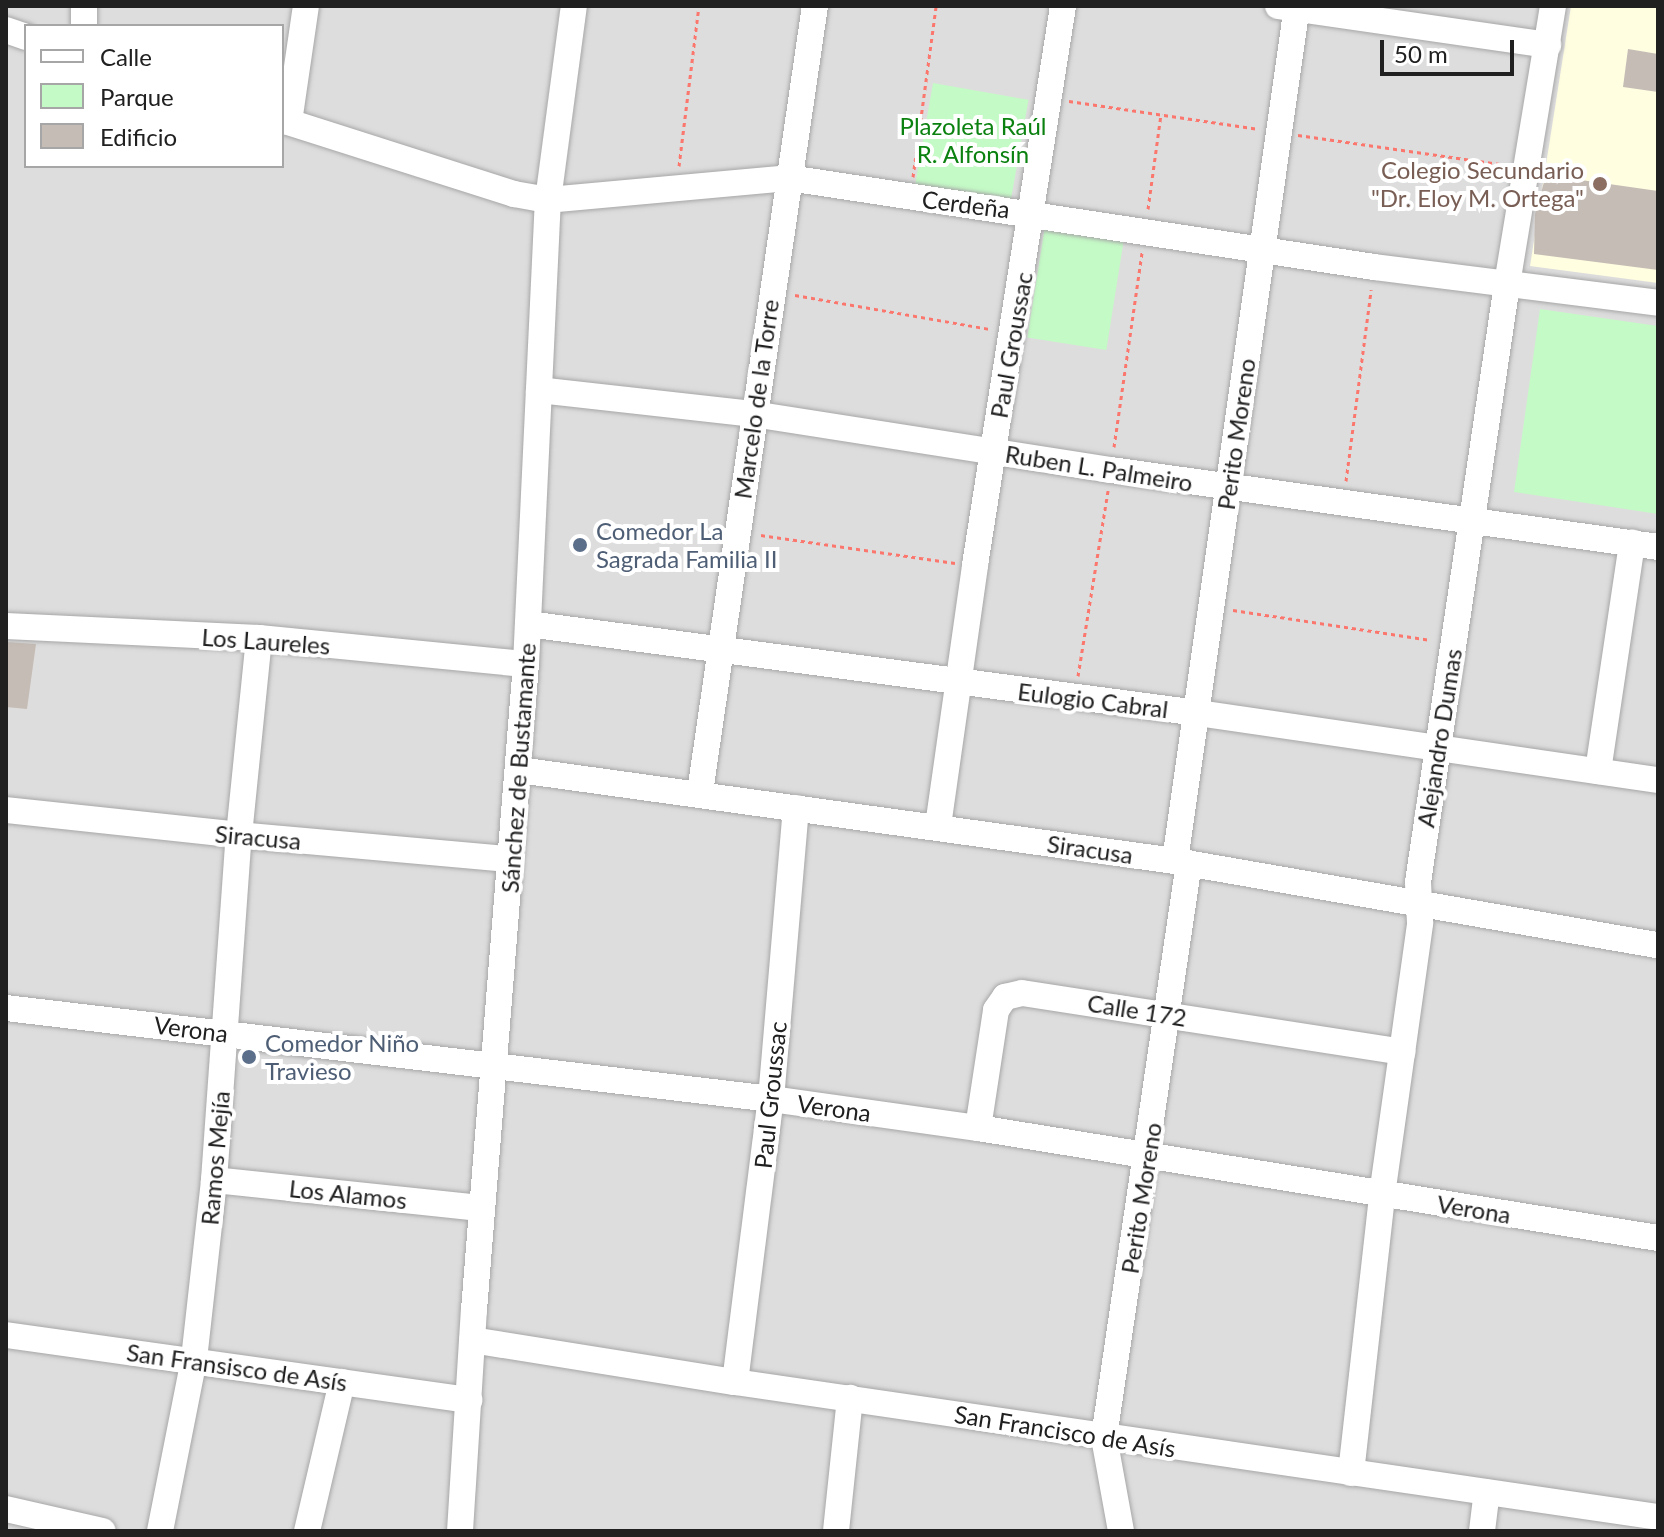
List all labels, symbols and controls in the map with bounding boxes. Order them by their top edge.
legend [24,24,284,168]
scale bar [1384,24,1518,74]
text: 50 m [1394,39,1448,68]
text: Calle [100,42,152,71]
text: Parque [100,82,174,111]
park label: Plazoleta Raúl R. Alfonsín [900,112,1046,168]
text: Edificio [100,122,177,151]
place label: Colegio Secundario "Dr. Eloy M. Ortega" [1370,156,1584,212]
marker: Colegio Secundario "Dr. Eloy M. Ortega" [1591,175,1609,193]
street label: Cerdeña [920,184,1012,224]
street label: Paul Groussac [984,270,1038,420]
street label: Marcelo de la Torre [728,297,784,501]
street label: Perito Moreno [1211,356,1261,512]
street label: Ruben L. Palmeiro [1003,439,1195,497]
place label: Comedor La Sagrada Familia II [596,517,777,573]
marker: Comedor La Sagrada Familia II [571,536,589,554]
street label: Los Laureles [201,622,331,660]
street label: Sánchez de Bustamante [495,642,541,894]
street label: Alejandro Dumas [1411,647,1467,829]
street label: Eulogio Cabral [1016,676,1170,724]
street label: Siracusa [214,819,302,855]
street label: Siracusa [1045,829,1135,869]
street label: Calle 172 [1085,988,1189,1032]
street label: Verona [152,1010,230,1048]
street label: Paul Groussac [748,1020,792,1170]
place label: Comedor Niño Travieso [265,1029,420,1085]
marker: Comedor Niño Travieso [240,1048,258,1066]
street label: Verona [795,1089,873,1127]
street label: Ramos Mejía [195,1090,235,1226]
street label: Perito Moreno [1115,1120,1167,1276]
street label: Los Alamos [287,1173,409,1215]
street label: Verona [1435,1189,1513,1229]
street label: San Fransisco de Asís [124,1337,350,1397]
street label: San Francisco de Asís [952,1399,1178,1463]

